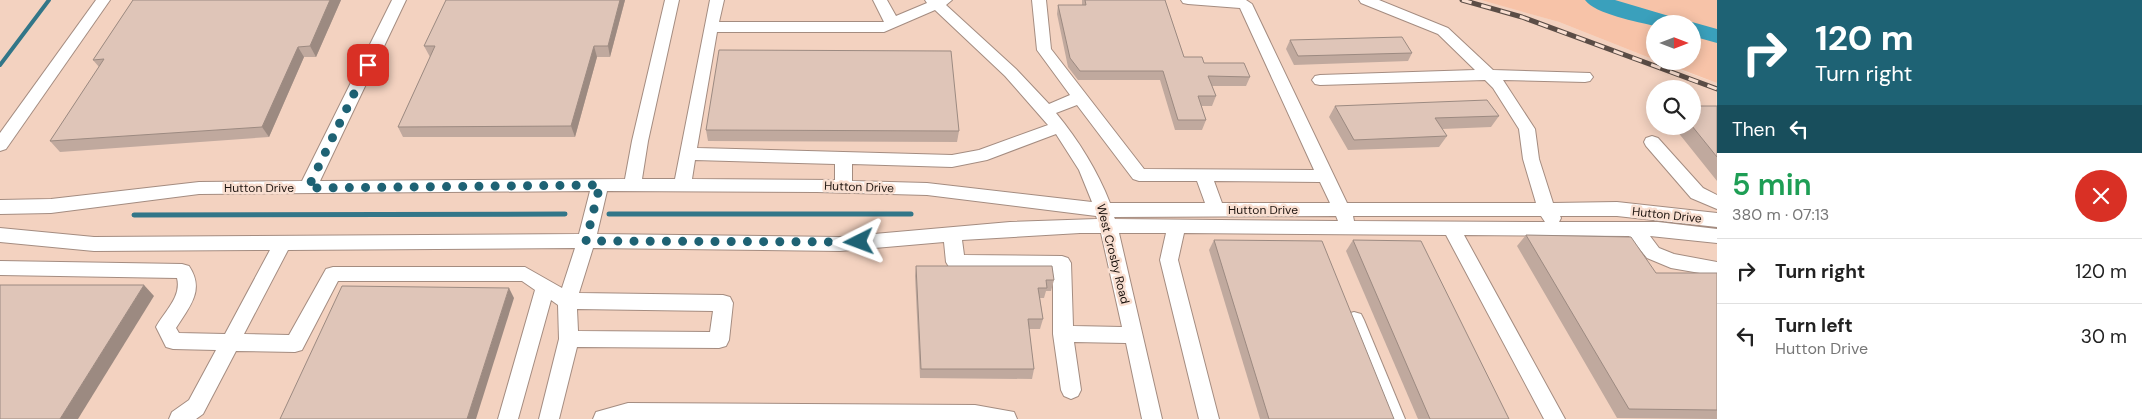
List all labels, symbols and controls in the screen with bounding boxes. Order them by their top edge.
north arrow [1646,15,1701,70]
map controls [1646,15,1701,135]
text: 120 m [1815,15,1914,61]
icon: right [1732,20,1797,85]
pin [347,44,389,86]
icon: arrive [354,51,382,79]
text: Turn right [1815,59,1912,88]
button: search [1646,80,1701,135]
icon: left [1785,115,1813,143]
text: Then [1732,117,1775,142]
text: 5 min [1732,165,1812,204]
button: close [2075,170,2127,222]
street label: Hutton Drive [824,178,894,196]
street label: Hutton Drive [224,180,294,196]
street label: West Crosby Road [1093,202,1133,306]
street label: Hutton Drive [1228,202,1298,218]
street label: Hutton Drive [1631,203,1703,227]
text: 380 m · 07:13 [1732,204,1829,225]
position arrow [832,215,884,267]
icon: right [1732,257,1760,285]
text: Turn right [1775,259,1865,284]
text: 120 m [2075,259,2127,284]
text: Turn left [1775,313,1853,338]
icon: left [1732,322,1760,350]
text: 30 m [2081,324,2127,349]
text: Hutton Drive [1775,338,1868,359]

